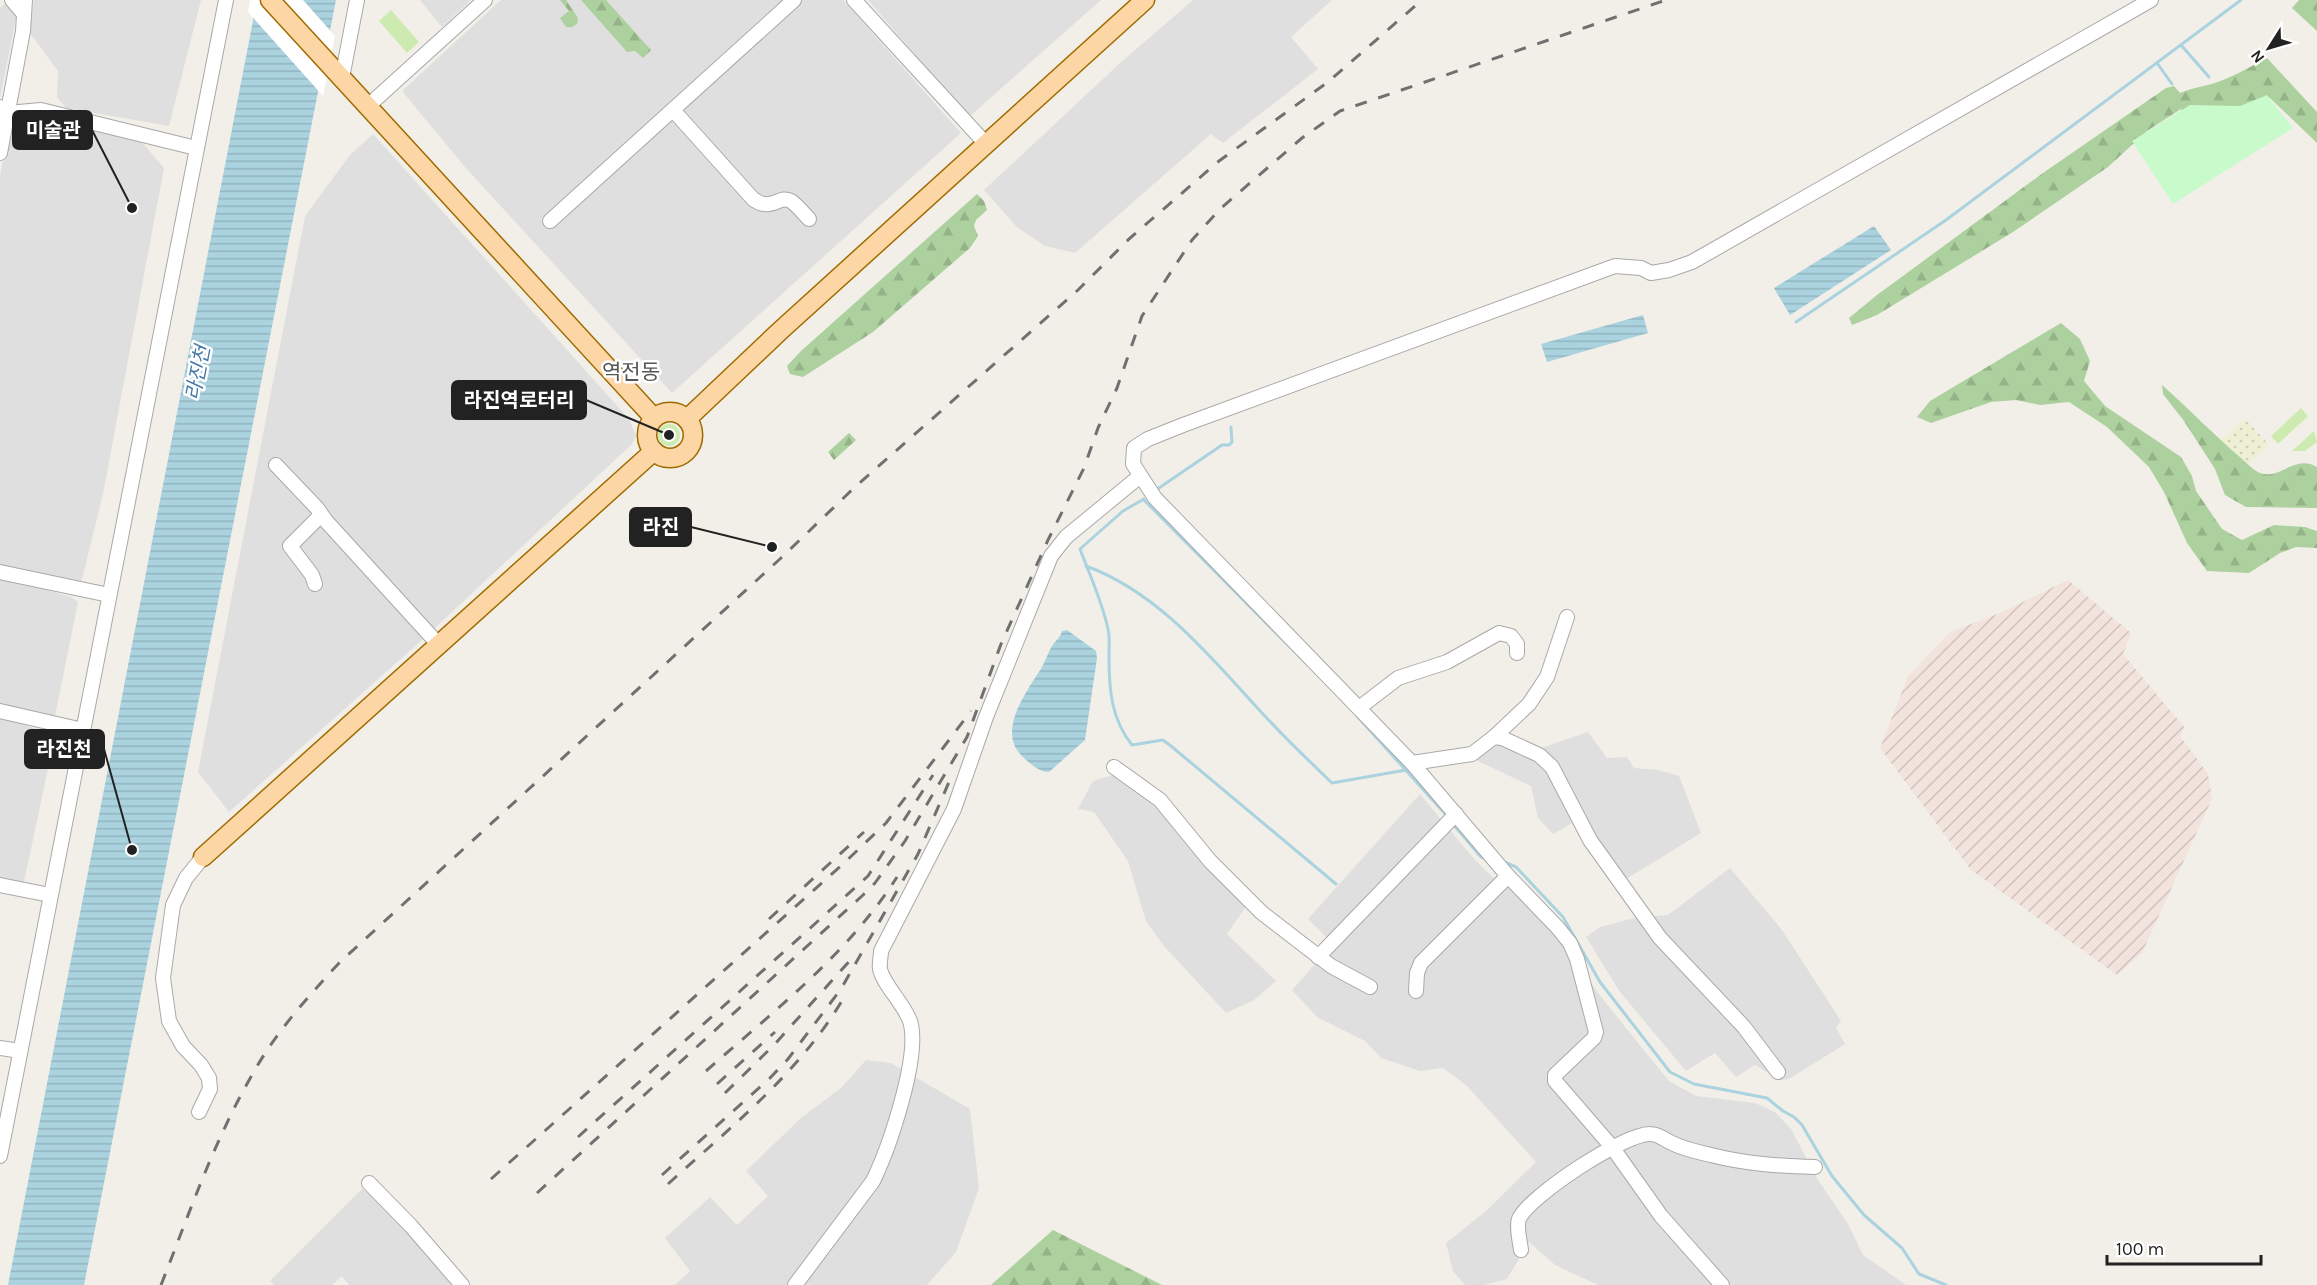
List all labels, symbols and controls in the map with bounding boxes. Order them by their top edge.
north arrow [2239,18,2299,78]
text: N [2246,46,2268,67]
callout: 미술관 [13,111,92,149]
text: 미술관 [25,119,81,142]
water label: 라진천 [181,341,215,402]
district label: 역전동 [602,360,660,384]
callout: 라진역로터리 [452,381,586,419]
text: 라진역로터리 [464,389,574,412]
callout: 라진 [630,508,691,546]
text: 라진 [643,516,679,539]
callout: 라진천 [25,730,104,768]
text: 라진천 [36,738,92,761]
scale bar [2107,1228,2262,1266]
text: 100 m [2116,1238,2164,1260]

